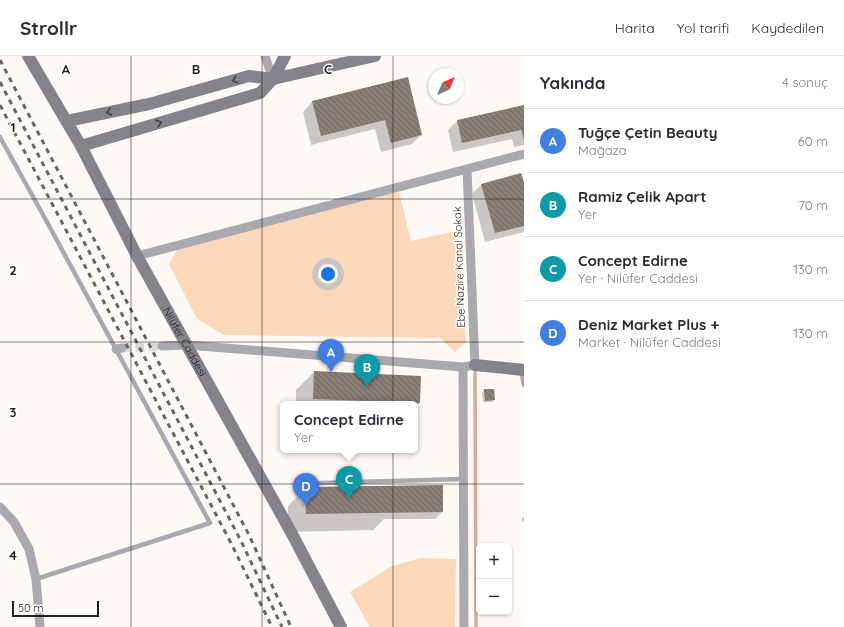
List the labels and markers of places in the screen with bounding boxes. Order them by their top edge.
pin: A [318,339,344,372]
pin: B [354,354,380,387]
pin: C [336,466,362,499]
pin: D [293,473,319,506]

